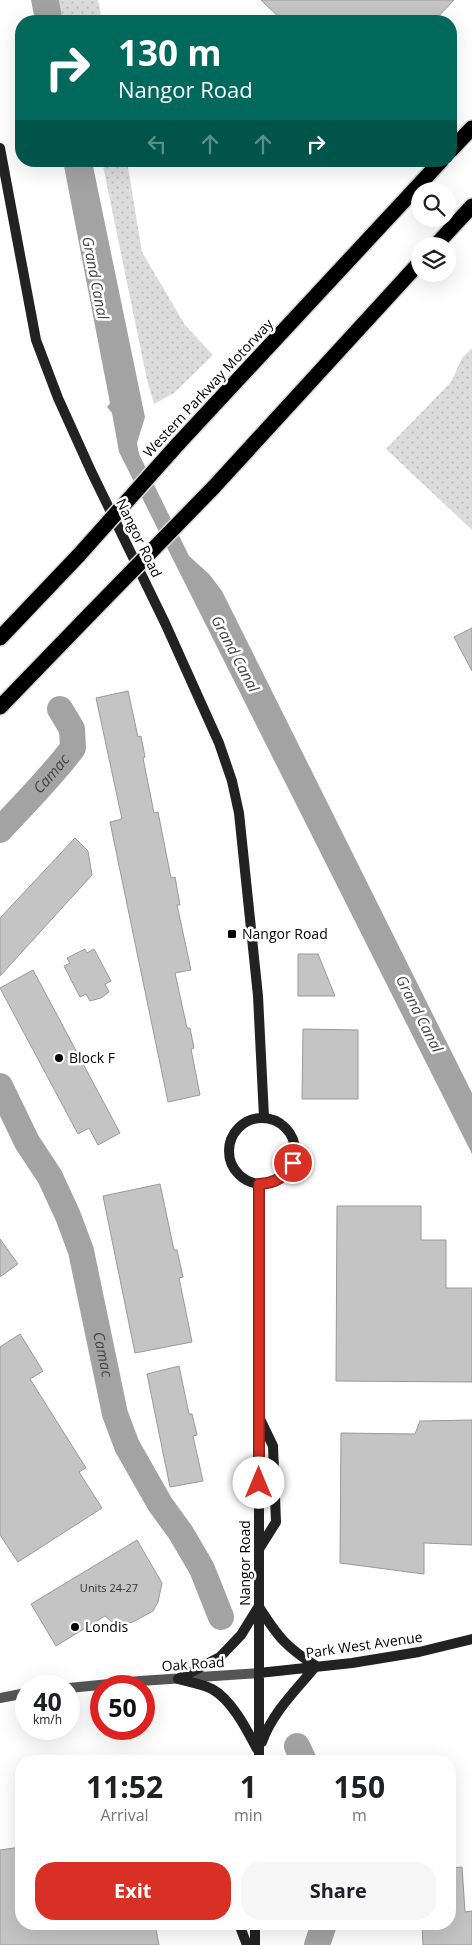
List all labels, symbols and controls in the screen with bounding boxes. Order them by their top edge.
text: 130 m [118,29,222,76]
icon: right [35,35,100,100]
text: Nangor Road [118,74,253,104]
icon: left [143,130,171,158]
icon: ahead [196,130,224,158]
icon: ahead [249,130,277,158]
icon: right [302,130,330,158]
map controls [411,182,456,282]
button: search [411,182,456,227]
water label: Grand Canal [78,235,114,322]
button: layers [411,237,456,282]
street label: Western Parkway Motorway [138,314,278,461]
street label: Nangor Road [112,495,167,580]
water label: Grand Canal [207,612,265,696]
water label: Camac [28,750,73,797]
place label: Nangor Road [242,924,328,943]
marker: Nangor Road [226,928,238,940]
water label: Grand Canal [392,972,448,1057]
place label: Block F [69,1048,115,1067]
marker: Block F [53,1052,65,1064]
pin [272,1142,314,1184]
icon: arrive [279,1149,307,1177]
water label: Camac [89,1330,118,1379]
position arrow [232,1456,284,1508]
street label: Nangor Road [235,1520,254,1606]
house number: Units 24-27 [80,1580,138,1595]
place label: Londis [85,1617,128,1636]
marker: Londis [69,1621,81,1633]
street label: Park West Avenue [304,1627,424,1662]
street label: Oak Road [161,1652,225,1675]
speed limit sign: 50 [90,1675,155,1740]
text: 40 [33,1684,62,1718]
text: km/h [33,1711,62,1728]
text: 11:52 [86,1766,163,1807]
text: 1 [240,1766,257,1807]
text: 150 [334,1766,385,1807]
text: Arrival [100,1804,149,1826]
text: min [234,1804,263,1826]
text: m [352,1804,367,1826]
button: Exit [35,1862,231,1920]
button: Share [241,1862,436,1920]

